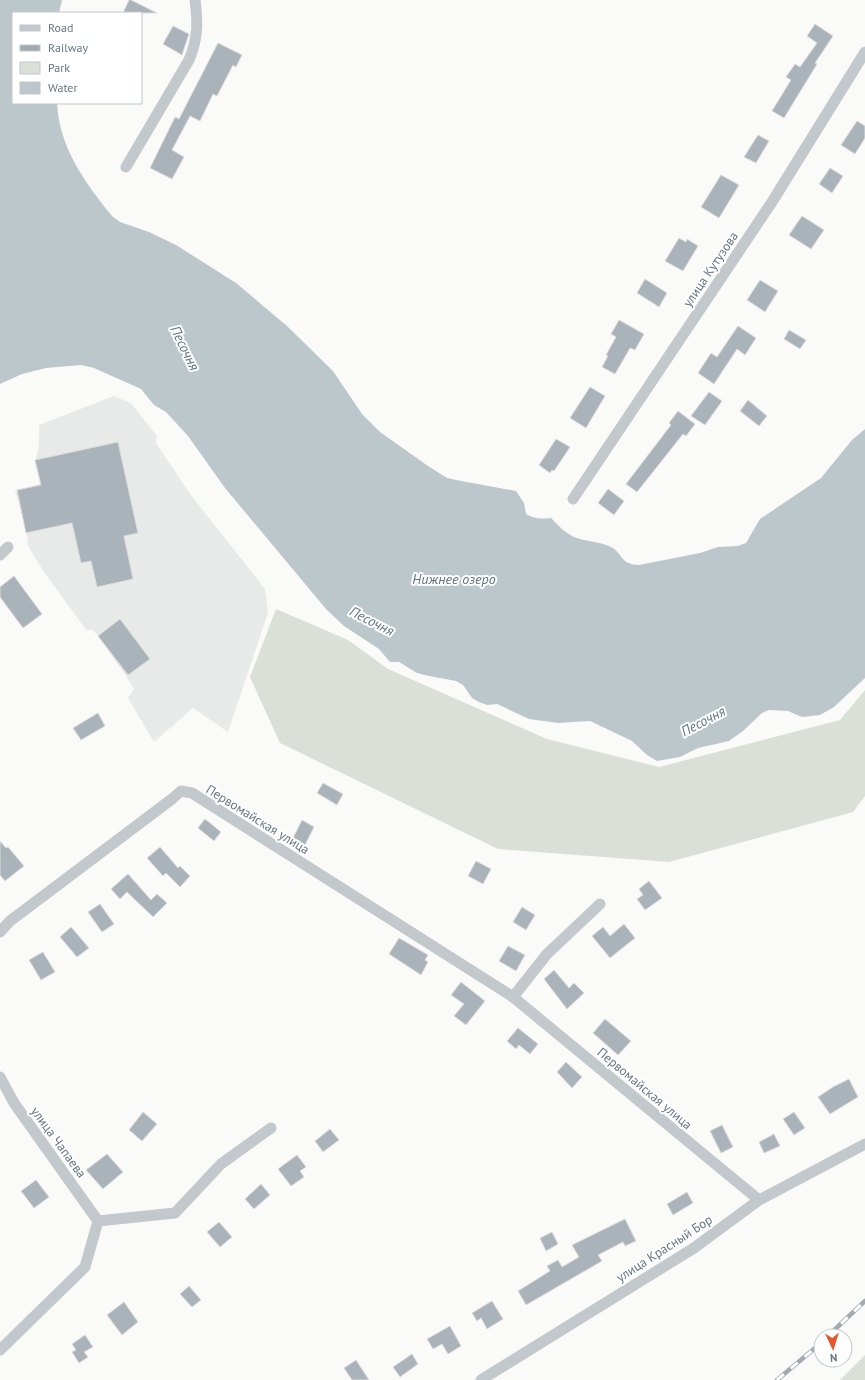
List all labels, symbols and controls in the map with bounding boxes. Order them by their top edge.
legend [12,12,142,104]
text: Road [48,20,73,35]
text: Railway [48,40,88,55]
text: Park [48,60,70,75]
text: Water [48,80,78,95]
street label: улица Кутузова [679,228,742,310]
water label: Песочня [166,323,204,374]
water label: Нижнее озеро [412,570,496,588]
water label: Песочня [347,602,398,640]
water label: Песочня [678,702,729,740]
street label: Первомайская улица [203,781,313,858]
street label: Первомайская улица [594,1044,696,1133]
street label: улица Чапаева [27,1103,90,1181]
street label: улица Красный Бор [613,1211,716,1286]
north arrow [813,1328,853,1368]
text: N [830,1351,838,1365]

